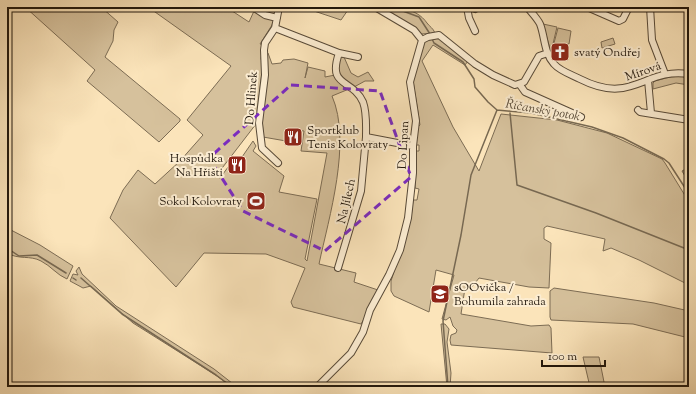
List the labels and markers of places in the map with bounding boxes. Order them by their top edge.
church icon: svatý Ondřej [549,41,571,63]
place label: svatý Ondřej [574,44,640,62]
place label: Sportklub Tenis Kolovraty [307,122,388,154]
restaurant icon: Sportklub Tenis Kolovraty [282,126,304,148]
place label: Hospůdka Na Hřišti [170,150,224,182]
restaurant icon: Hospůdka Na Hřišti [226,154,248,176]
sports icon: Sokol Kolovraty [245,190,267,212]
place label: Sokol Kolovraty [159,193,242,211]
place label: sOOvička / Bohumila zahrada [454,279,546,311]
school or university icon: sOOvička / Bohumila zahrada [429,283,451,305]

